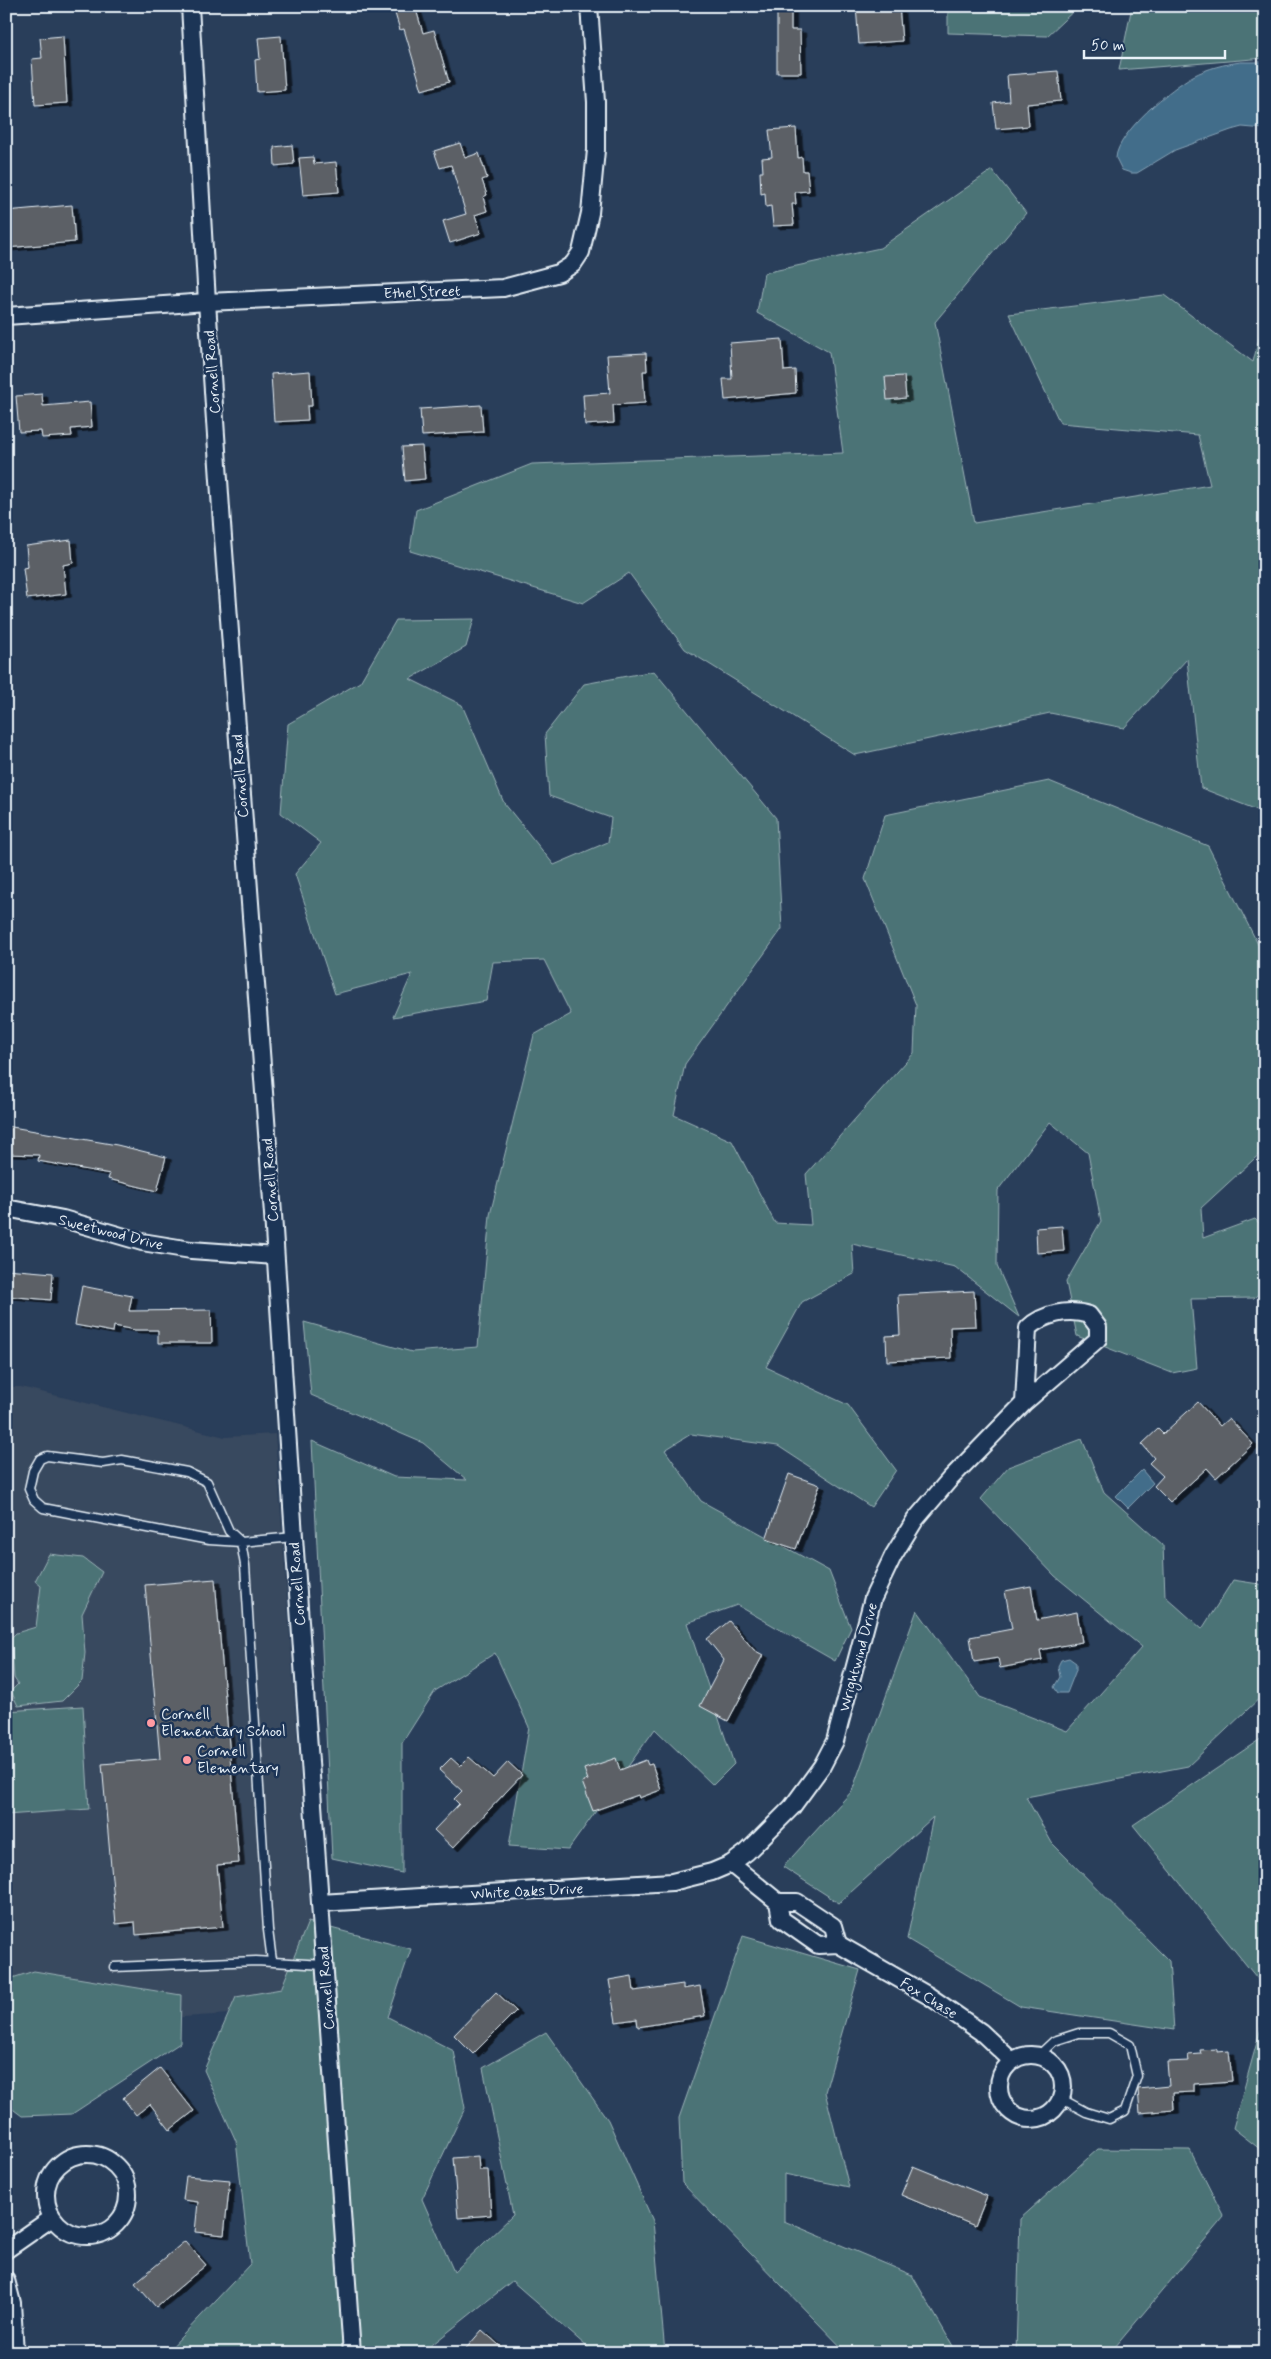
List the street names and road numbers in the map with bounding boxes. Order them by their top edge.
street label: Ethel Street [383,282,461,304]
street label: Cornell Road [200,329,226,414]
street label: Cornell Road [228,733,254,818]
street label: Cornell Road [258,1137,284,1222]
street label: Sweetwood Drive [56,1210,165,1256]
street label: Cornell Road [285,1541,311,1626]
street label: Wrightwind Drive [835,1600,884,1714]
street label: White Oaks Drive [470,1879,584,1905]
street label: Cornell Road [314,1945,340,2030]
street label: Fox Chase [896,1973,961,2024]

